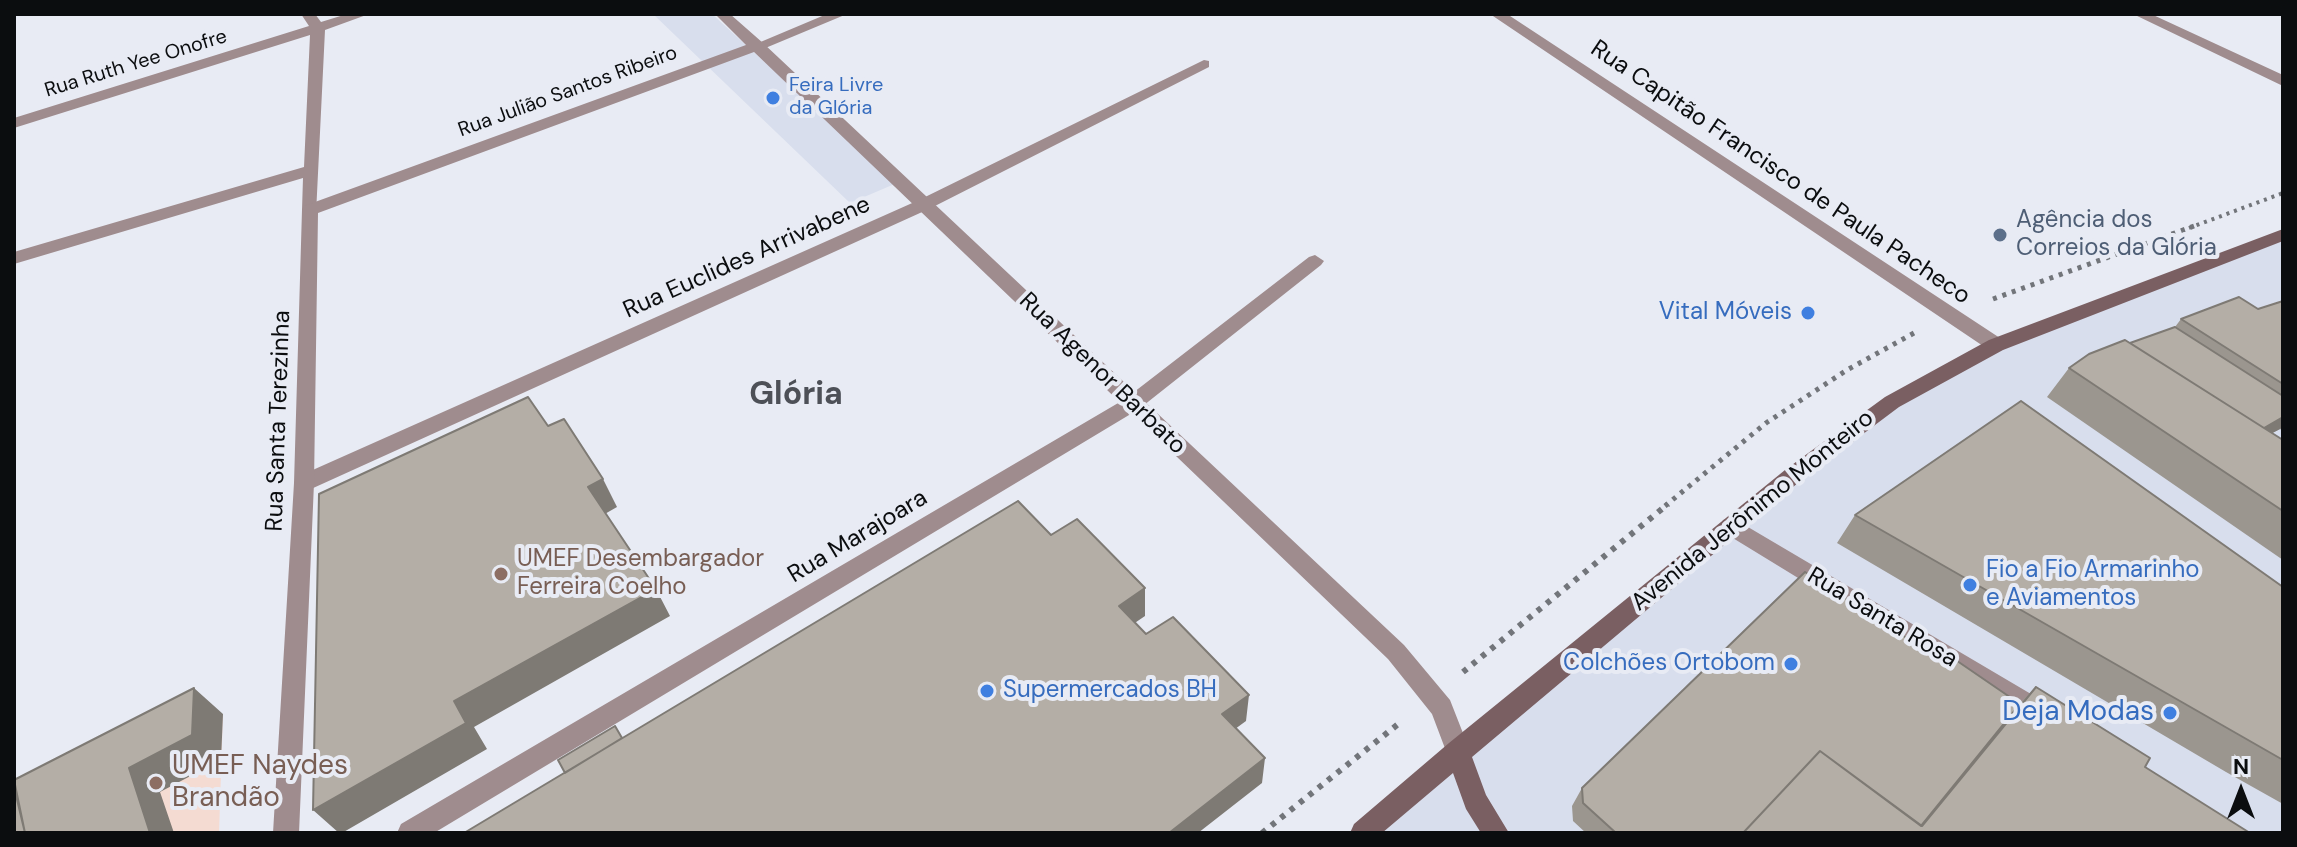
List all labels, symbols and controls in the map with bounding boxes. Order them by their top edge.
street label: Rua Ruth Yee Onofre [42,25,230,103]
street label: Rua Capitão Francisco de Paula Pacheco [1585,35,1975,311]
street label: Rua Julião Santos Ribeiro [455,41,681,143]
place label: Feira Livre da Glória [789,74,883,121]
marker: Feira Livre da Glória [764,89,782,107]
street label: Rua Euclides Arrivabene [619,190,875,326]
place label: Agência dos Correios da Glória [2016,207,2217,263]
marker: Agência dos Correios da Glória [1991,226,2009,244]
street label: Rua Agenor Barbato [1013,287,1191,461]
place label: Vital Móveis [1659,299,1792,327]
marker: Vital Móveis [1799,304,1817,322]
street label: Rua Santa Terezinha [261,310,297,532]
district label: Glória [749,377,843,415]
street label: Avenida Jerônimo Monteiro [1626,404,1880,618]
street label: Rua Marajoara [783,484,933,590]
place label: UMEF Desembargador Ferreira Coelho [517,546,764,602]
place label: Fio a Fio Armarinho e Aviamentos [1986,557,2200,613]
street label: Rua Santa Rosa [1802,562,1962,674]
marker: UMEF Desembargador Ferreira Coelho [492,565,510,583]
marker: Fio a Fio Armarinho e Aviamentos [1961,576,1979,594]
place label: Colchões Ortobom [1563,650,1775,678]
marker: Colchões Ortobom [1782,655,1800,673]
place label: Supermercados BH [1003,677,1217,705]
marker: Supermercados BH [978,682,996,700]
place label: Deja Modas [2002,696,2154,730]
marker: Deja Modas [2161,704,2179,722]
place label: UMEF Naydes Brandão [172,750,348,816]
north arrow [2201,751,2281,831]
text: N [2233,752,2249,781]
marker: UMEF Naydes Brandão [147,774,165,792]

